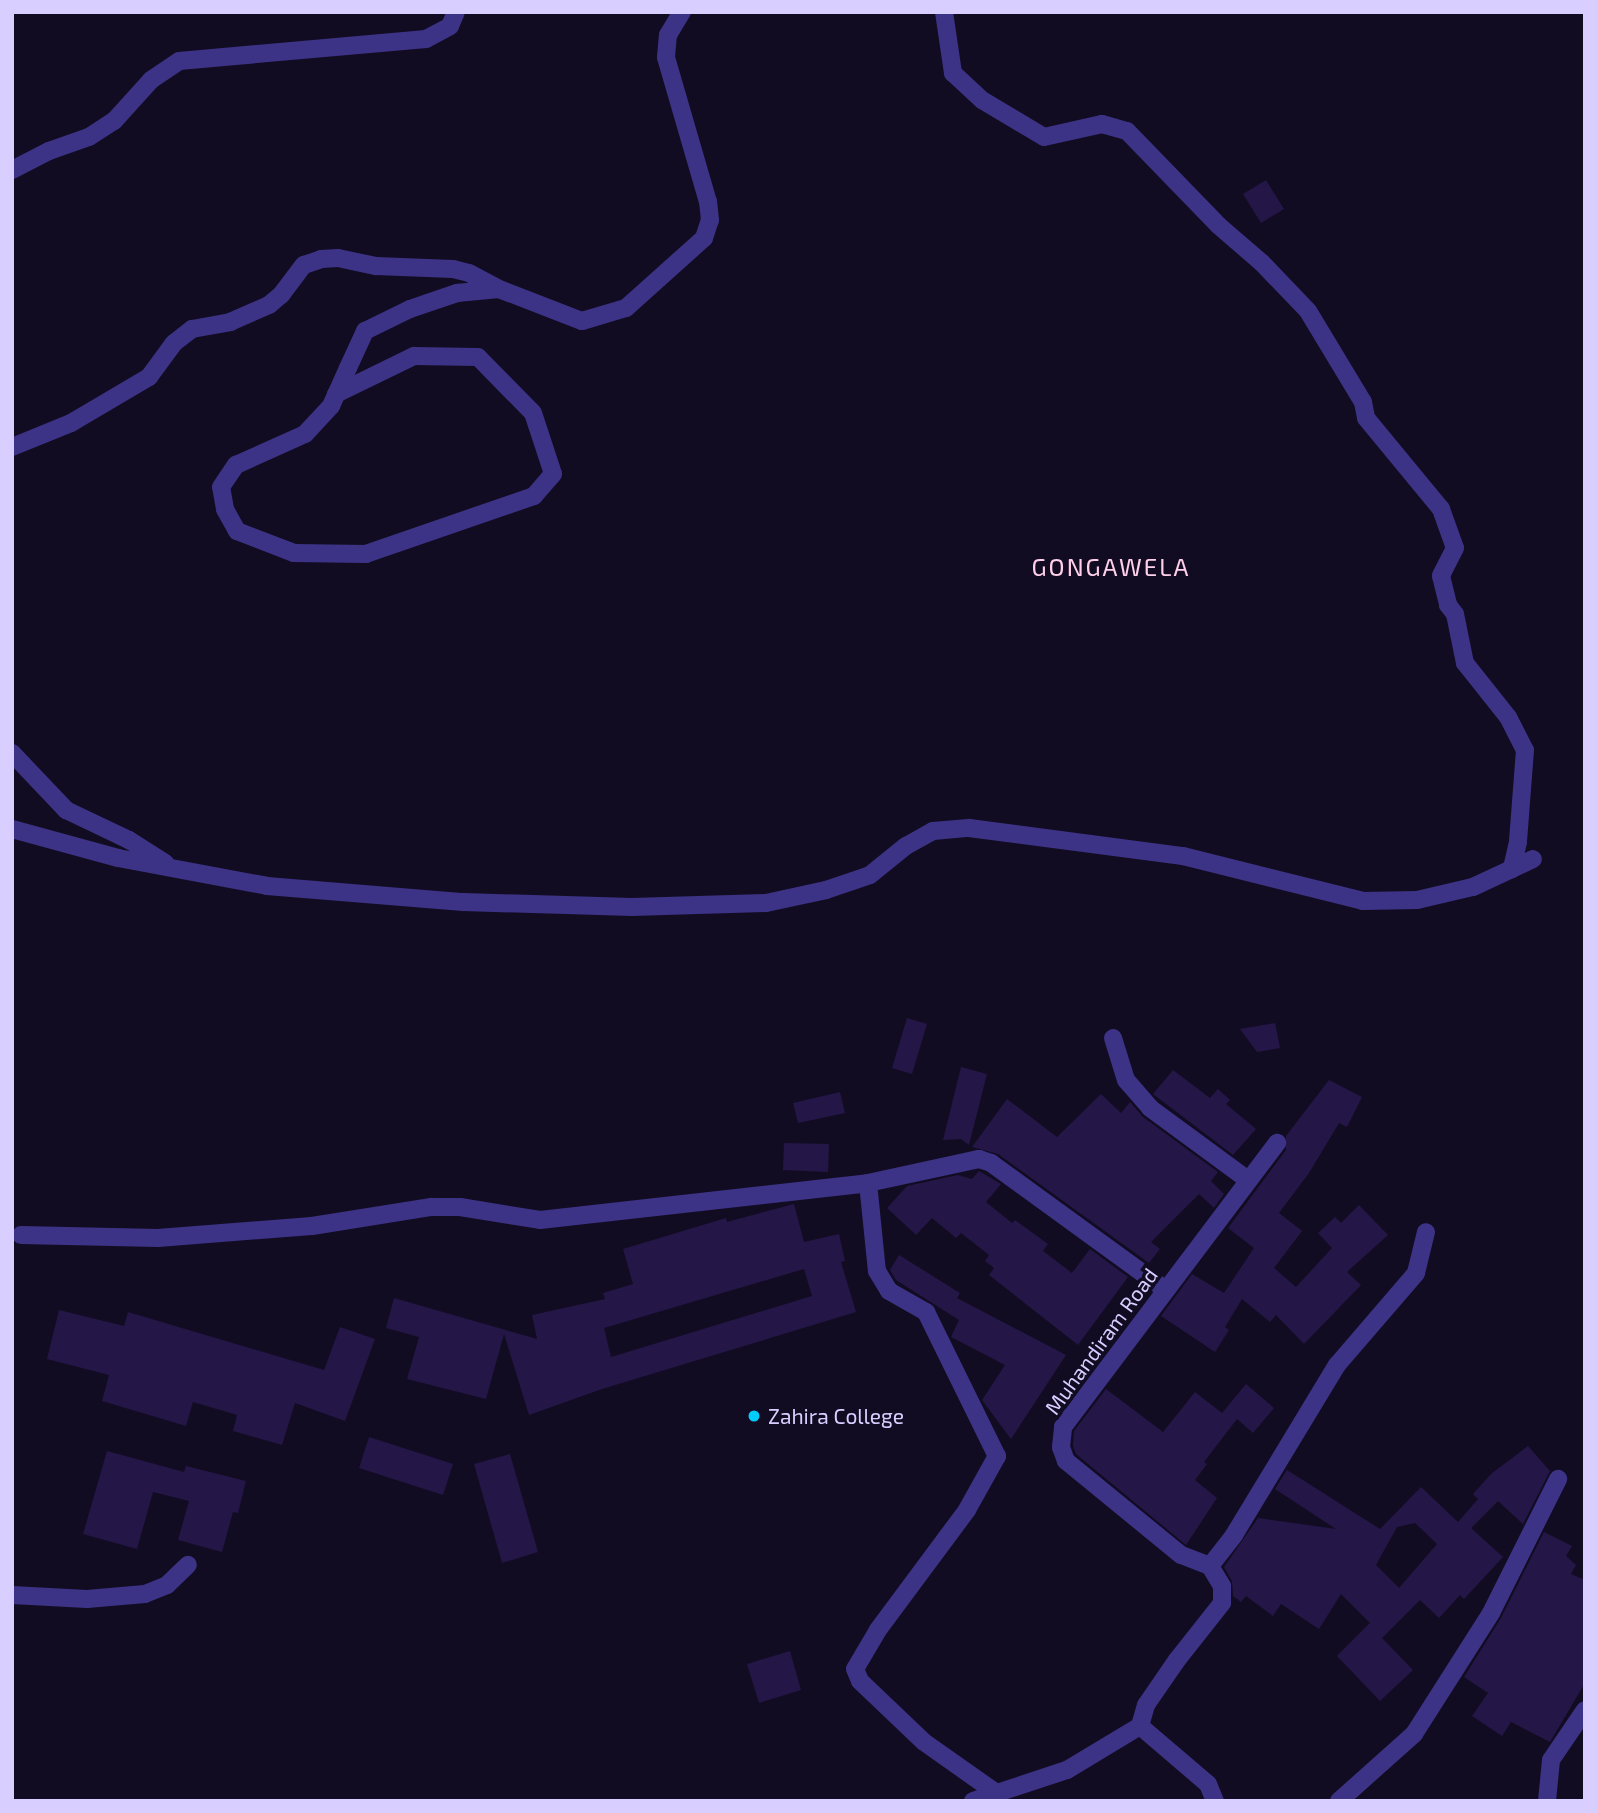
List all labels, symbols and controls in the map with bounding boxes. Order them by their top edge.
district label: GONGAWELA [1033,553,1189,581]
street label: Muhandiram Road [1039,1263,1163,1419]
place label: Zahira College [768,1403,904,1429]
marker: Zahira College [746,1408,762,1424]

